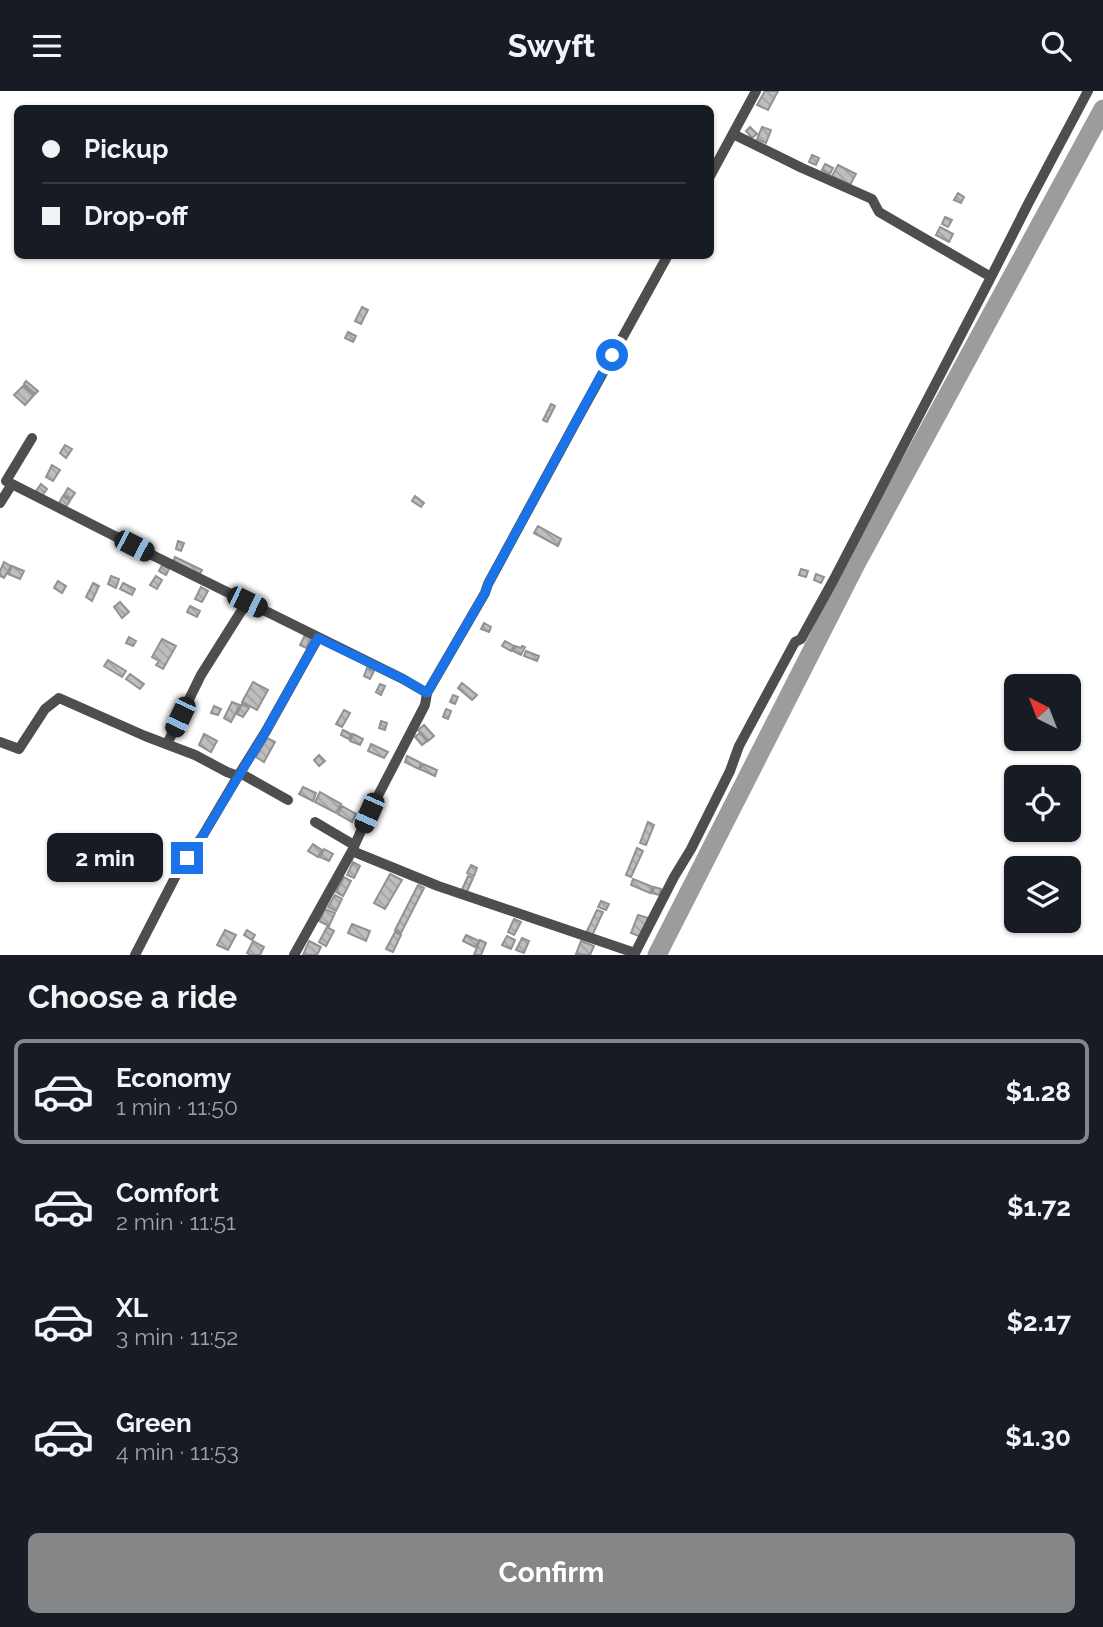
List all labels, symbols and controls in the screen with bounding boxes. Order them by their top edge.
icon: menu [28,27,66,65]
text: Swyft [508,27,595,64]
icon: search [1037,27,1075,65]
text: Pickup [84,134,169,164]
text: Drop-off [84,201,188,231]
route start [596,339,628,371]
car [111,527,158,565]
car [224,583,271,621]
north arrow [1004,674,1082,751]
map controls [1004,674,1081,933]
car [162,694,199,740]
button: locate [1004,765,1081,842]
car [351,790,388,836]
callout: 2 min [47,833,162,883]
route end [171,842,203,874]
text: 2 min [75,844,135,871]
button: layers [1004,856,1081,933]
text: Choose a ride [28,978,237,1015]
icon: car [32,1060,95,1123]
text: Economy [116,1063,231,1093]
text: $1.28 [1005,1077,1071,1107]
text: 1 min · 11:50 [116,1093,238,1120]
icon: car [32,1175,95,1238]
text: Comfort [116,1178,219,1208]
text: $1.72 [1007,1192,1071,1222]
text: 2 min · 11:51 [116,1208,236,1235]
icon: car [32,1290,95,1353]
text: XL [116,1293,148,1323]
text: $2.17 [1007,1307,1071,1337]
text: 3 min · 11:52 [116,1323,238,1350]
icon: car [32,1405,95,1468]
text: Green [116,1408,192,1438]
text: $1.30 [1005,1422,1071,1452]
text: 4 min · 11:53 [116,1438,239,1465]
button: Confirm [28,1533,1075,1613]

